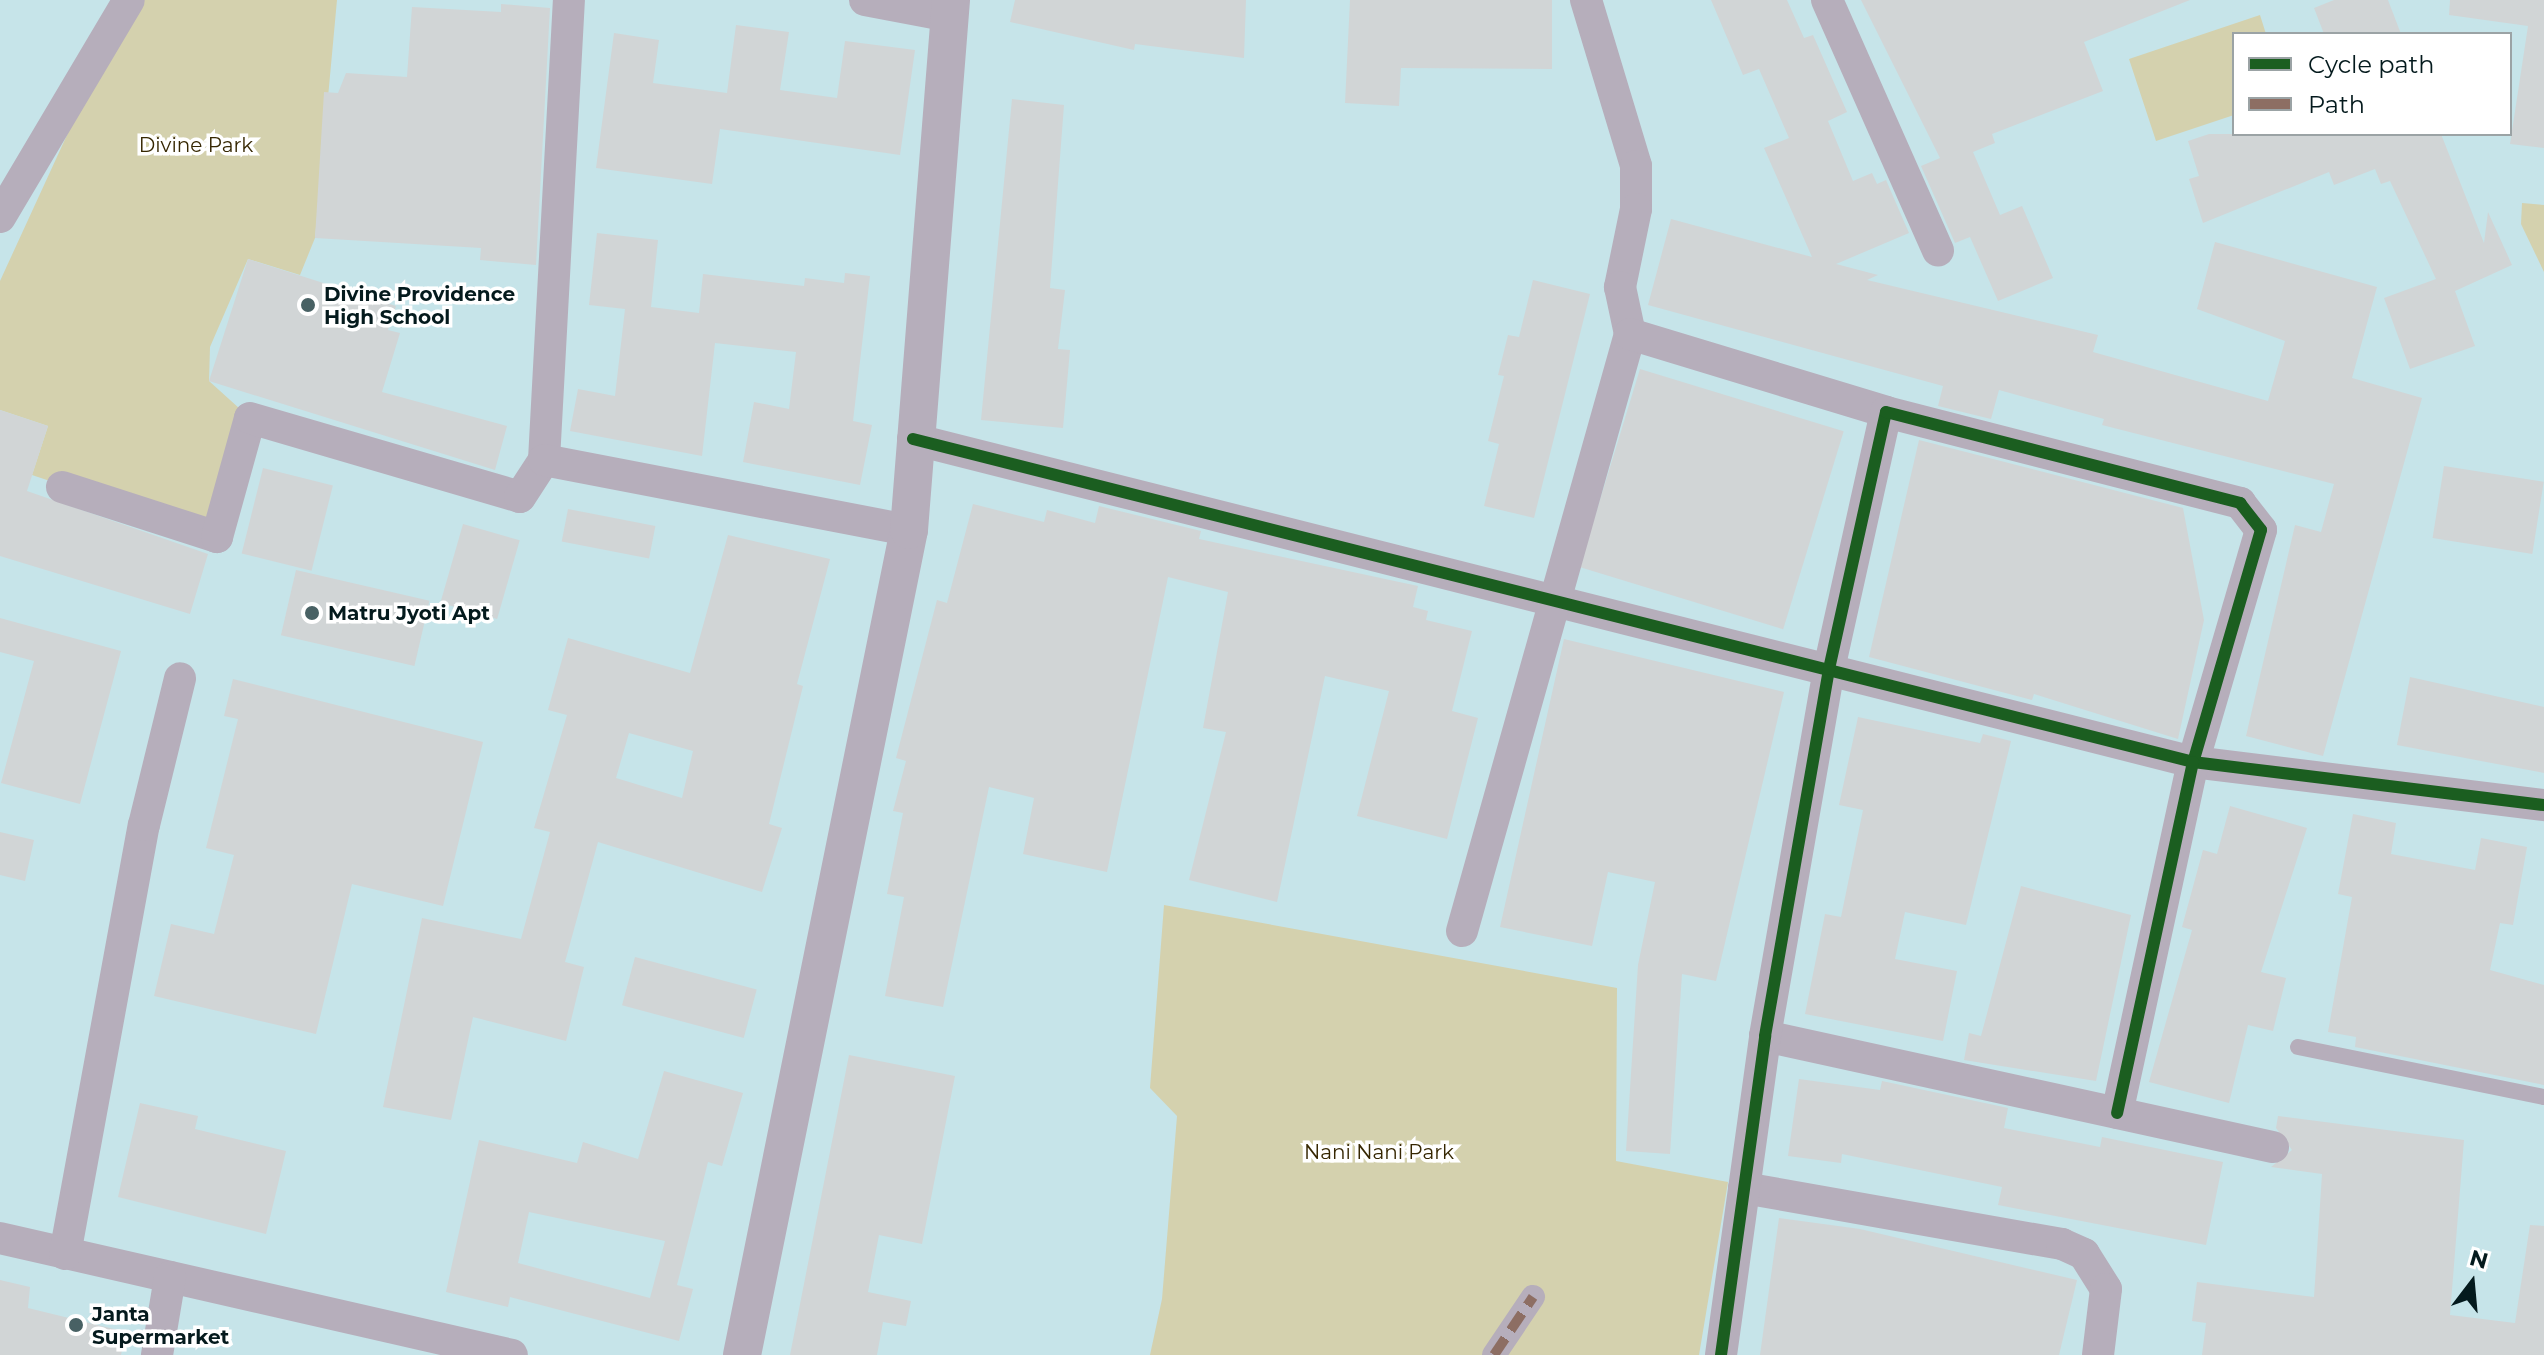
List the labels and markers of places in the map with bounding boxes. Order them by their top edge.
place label: Divine Providence High School [324,282,515,329]
marker: Divine Providence High School [299,296,317,314]
place label: Matru Jyoti Apt [328,601,490,625]
marker: Matru Jyoti Apt [303,604,321,622]
place label: Janta Supermarket [92,1302,229,1349]
marker: Janta Supermarket [67,1316,85,1334]

